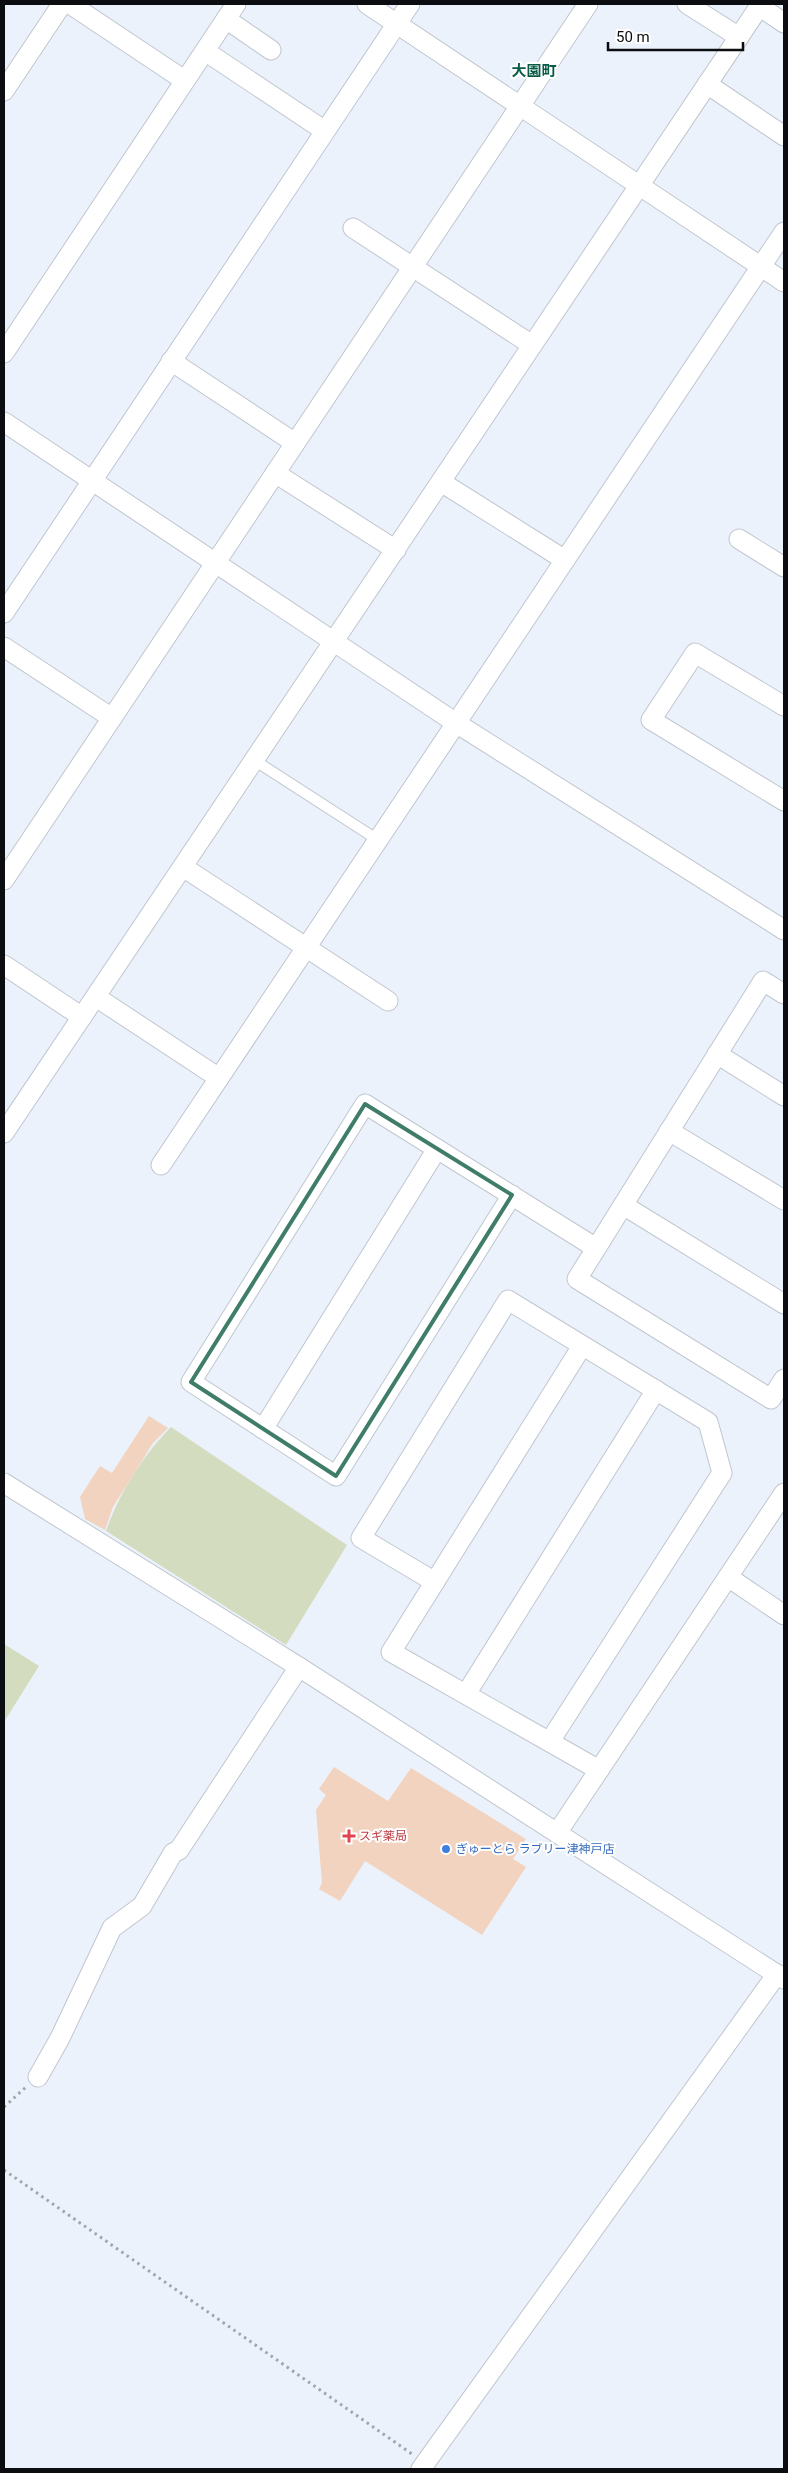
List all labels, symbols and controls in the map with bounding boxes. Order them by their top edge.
scale bar [608,20,743,52]
text: 50 m [616,28,650,46]
district label: 大園町 [511,62,557,80]
place label: スギ薬局 [359,1829,407,1843]
marker: スギ薬局 [343,1830,355,1842]
place label: ぎゅーとら ラブリー津神戸店 [456,1842,615,1856]
marker: ぎゅーとら ラブリー津神戸店 [440,1843,452,1855]

